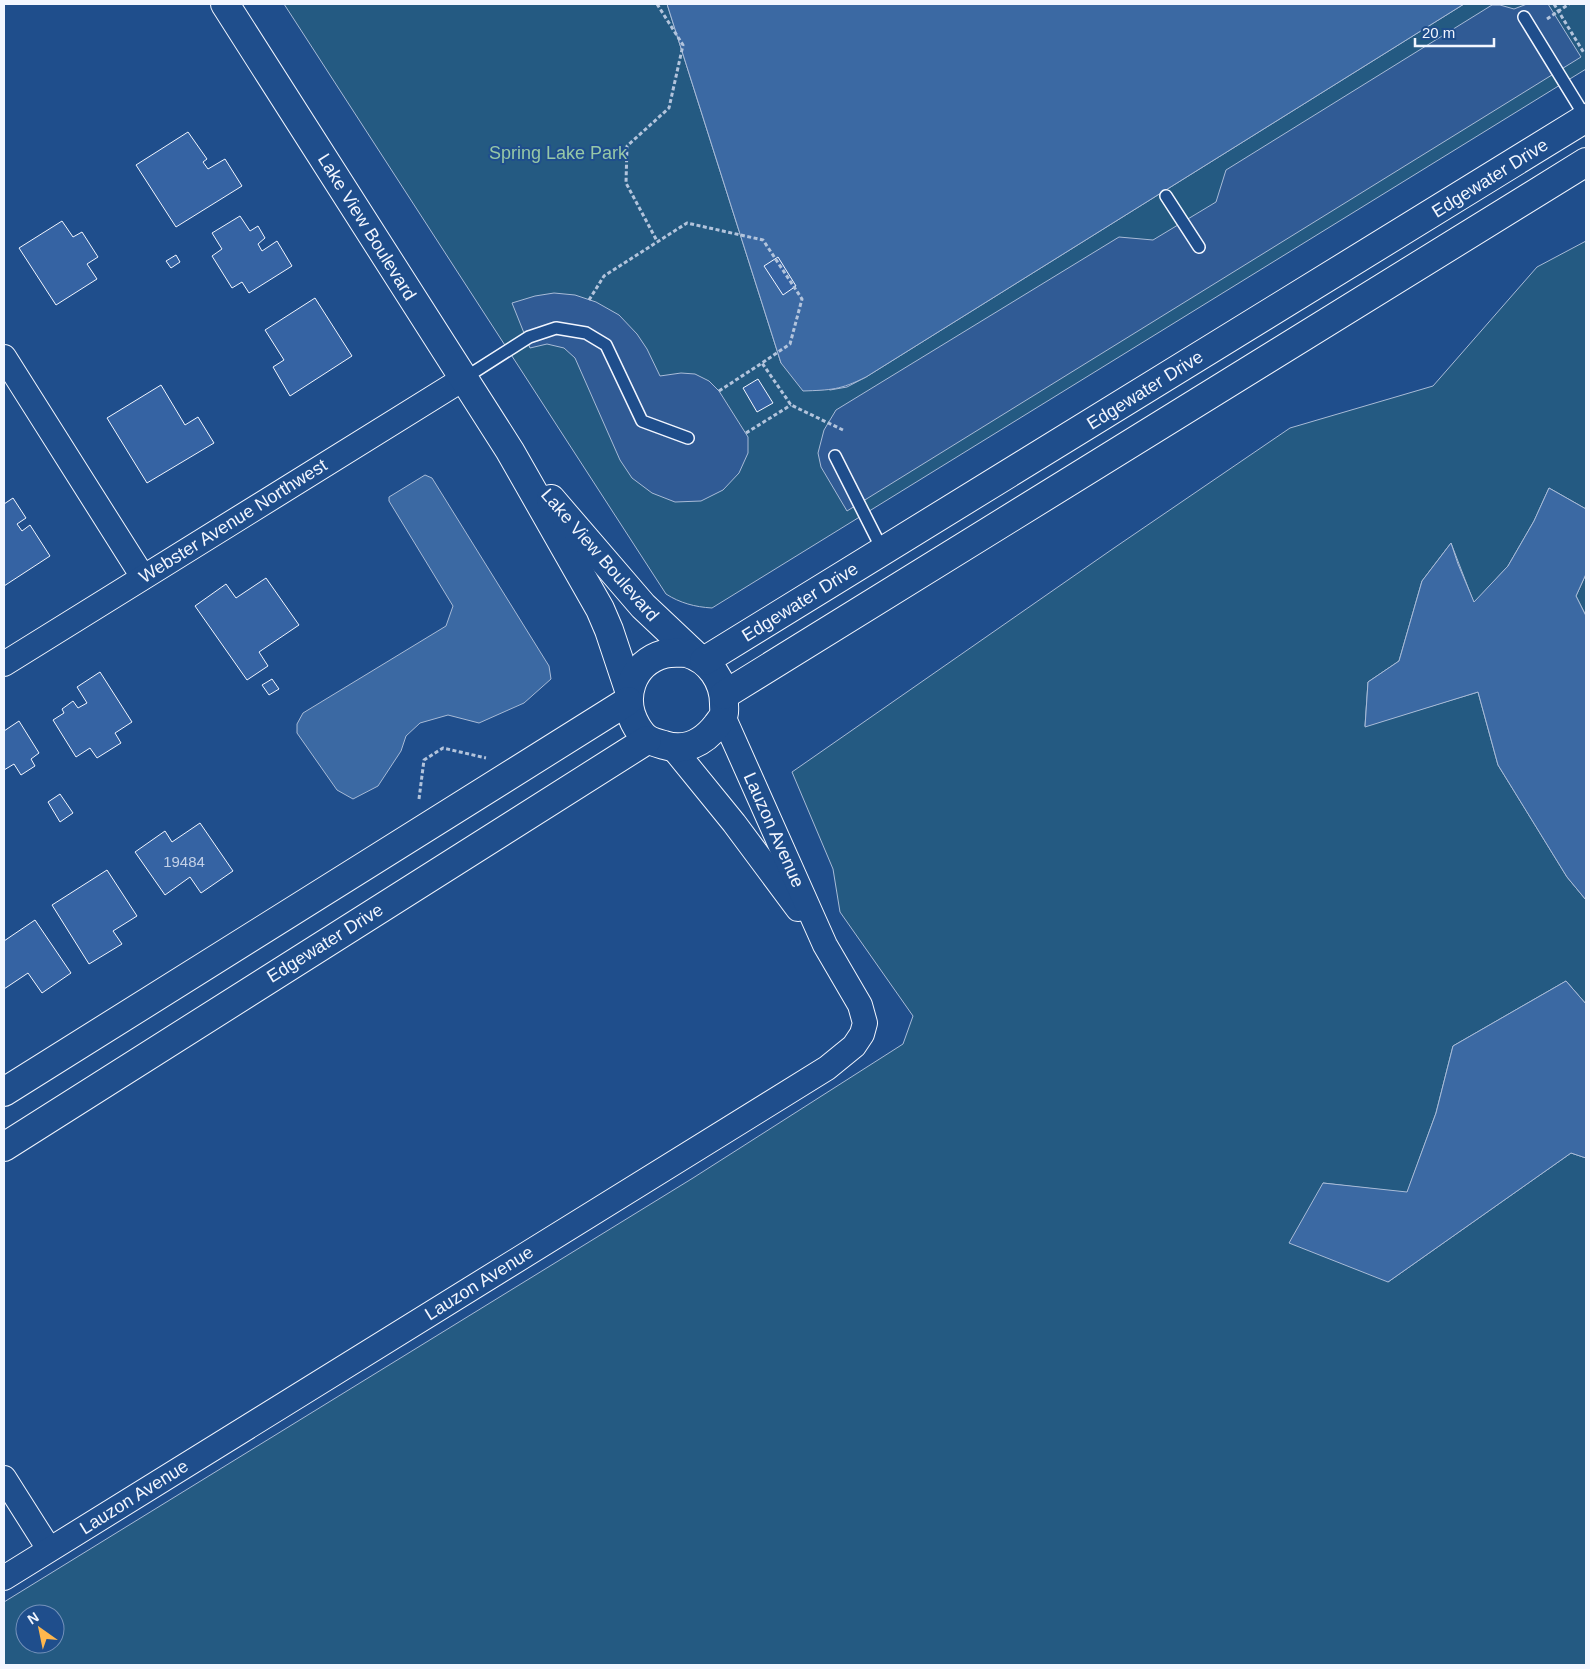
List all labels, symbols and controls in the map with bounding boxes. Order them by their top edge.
scale bar [1415,15,1494,47]
text: 20 m [1422,24,1455,41]
street label: Edgewater Drive [1428,134,1552,222]
park label: Spring Lake Park [489,143,628,163]
street label: Lake View Boulevard [314,150,420,304]
street label: Edgewater Drive [1083,346,1207,434]
street label: Webster Avenue Northwest [135,455,331,587]
street label: Lake View Boulevard [537,485,663,625]
street label: Edgewater Drive [738,558,862,646]
street label: Lauzon Avenue [740,769,808,891]
house number: 19484 [163,853,205,870]
street label: Edgewater Drive [263,899,387,987]
street label: Lauzon Avenue [421,1242,537,1324]
street label: Lauzon Avenue [76,1456,192,1538]
north arrow [15,1604,65,1654]
text: N [24,1609,42,1628]

